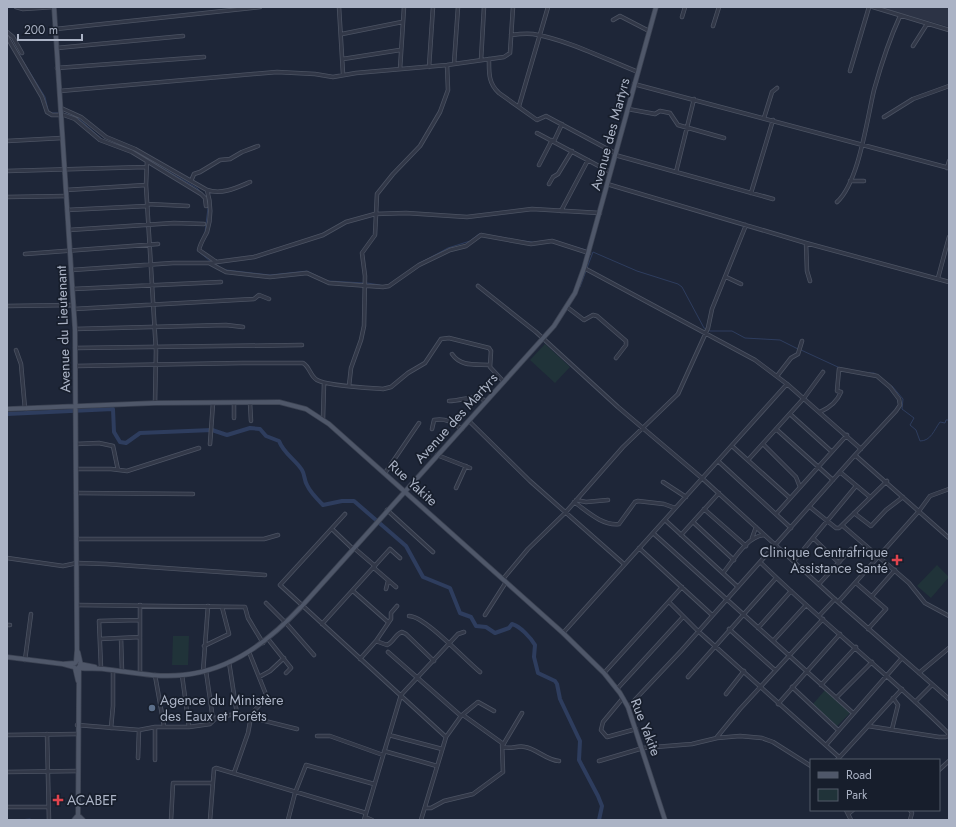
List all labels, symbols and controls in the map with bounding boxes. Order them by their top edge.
scale bar [18,16,82,42]
text: 200 m [24,21,58,39]
street label: Avenue des Martyrs [585,75,635,192]
street label: Avenue du Lieutenant [51,264,75,393]
street label: Avenue des Martyrs [410,368,502,468]
street label: Rue Yakite [384,455,442,511]
place label: Clinique Centrafrique Assistance Santé [760,542,888,578]
marker: Clinique Centrafrique Assistance Santé [891,554,903,566]
place label: Agence du Ministère des Eaux et Forêts [160,690,283,726]
street label: Rue Yakite [626,695,666,759]
marker: Agence du Ministère des Eaux et Forêts [147,703,157,713]
legend [810,759,940,811]
text: Road [846,766,872,784]
text: Park [846,786,868,804]
place label: ACABEF [67,790,117,810]
marker: ACABEF [52,794,64,806]

